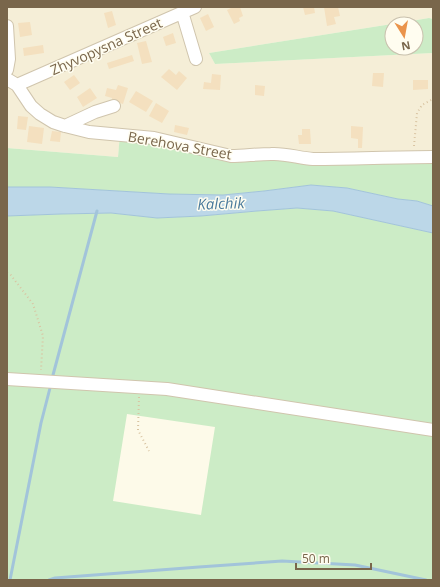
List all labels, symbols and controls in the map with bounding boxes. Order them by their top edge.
street label: Zhyvopysna Street [47,13,165,79]
north arrow [384,16,424,56]
text: N [400,38,412,55]
street label: Berehova Street [127,127,233,163]
water label: Kalchik [197,192,246,214]
scale bar [296,545,371,571]
text: 50 m [302,550,330,567]

